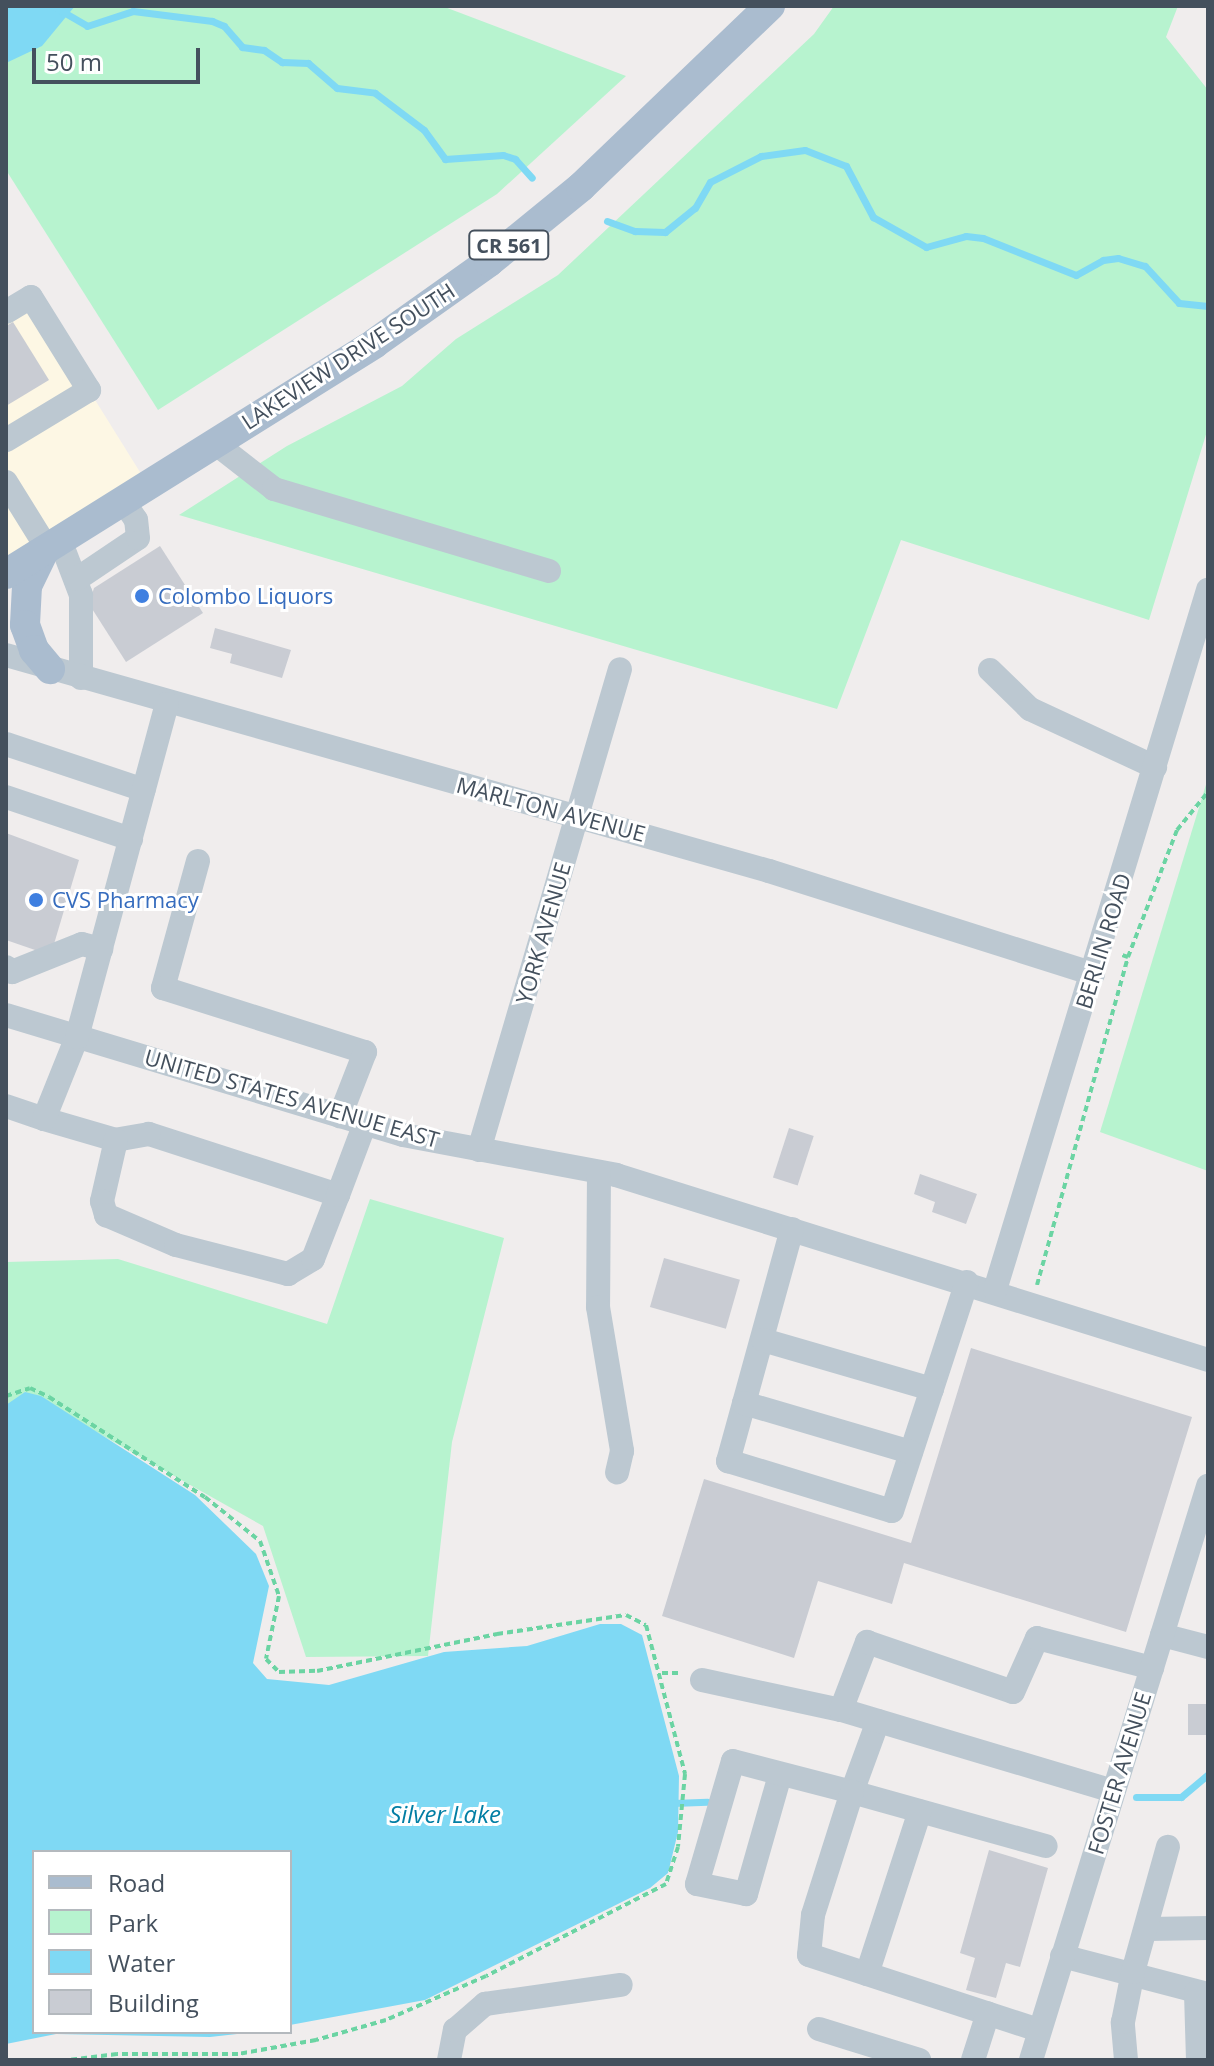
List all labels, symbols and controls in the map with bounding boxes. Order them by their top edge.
scale bar [36,32,204,82]
text: 50 m [46,45,102,78]
road number: CR 561 [467,229,551,261]
street label: LAKEVIEW DRIVE SOUTH [236,277,460,435]
place label: Colombo Liquors [158,583,333,609]
marker: Colombo Liquors [133,587,151,605]
street label: MARLTON AVENUE [454,771,648,847]
street label: YORK AVENUE [510,859,576,1007]
street label: BERLIN ROAD [1070,870,1136,1012]
place label: CVS Pharmacy [52,887,199,913]
marker: CVS Pharmacy [27,891,45,909]
street label: UNITED STATES AVENUE EAST [142,1043,442,1153]
street label: FOSTER AVENUE [1082,1689,1156,1857]
water label: Silver Lake [389,1800,501,1828]
legend [32,1850,292,2034]
text: Road [108,1866,165,1899]
text: Park [108,1906,158,1939]
text: Water [108,1946,175,1979]
text: Building [108,1986,199,2019]

